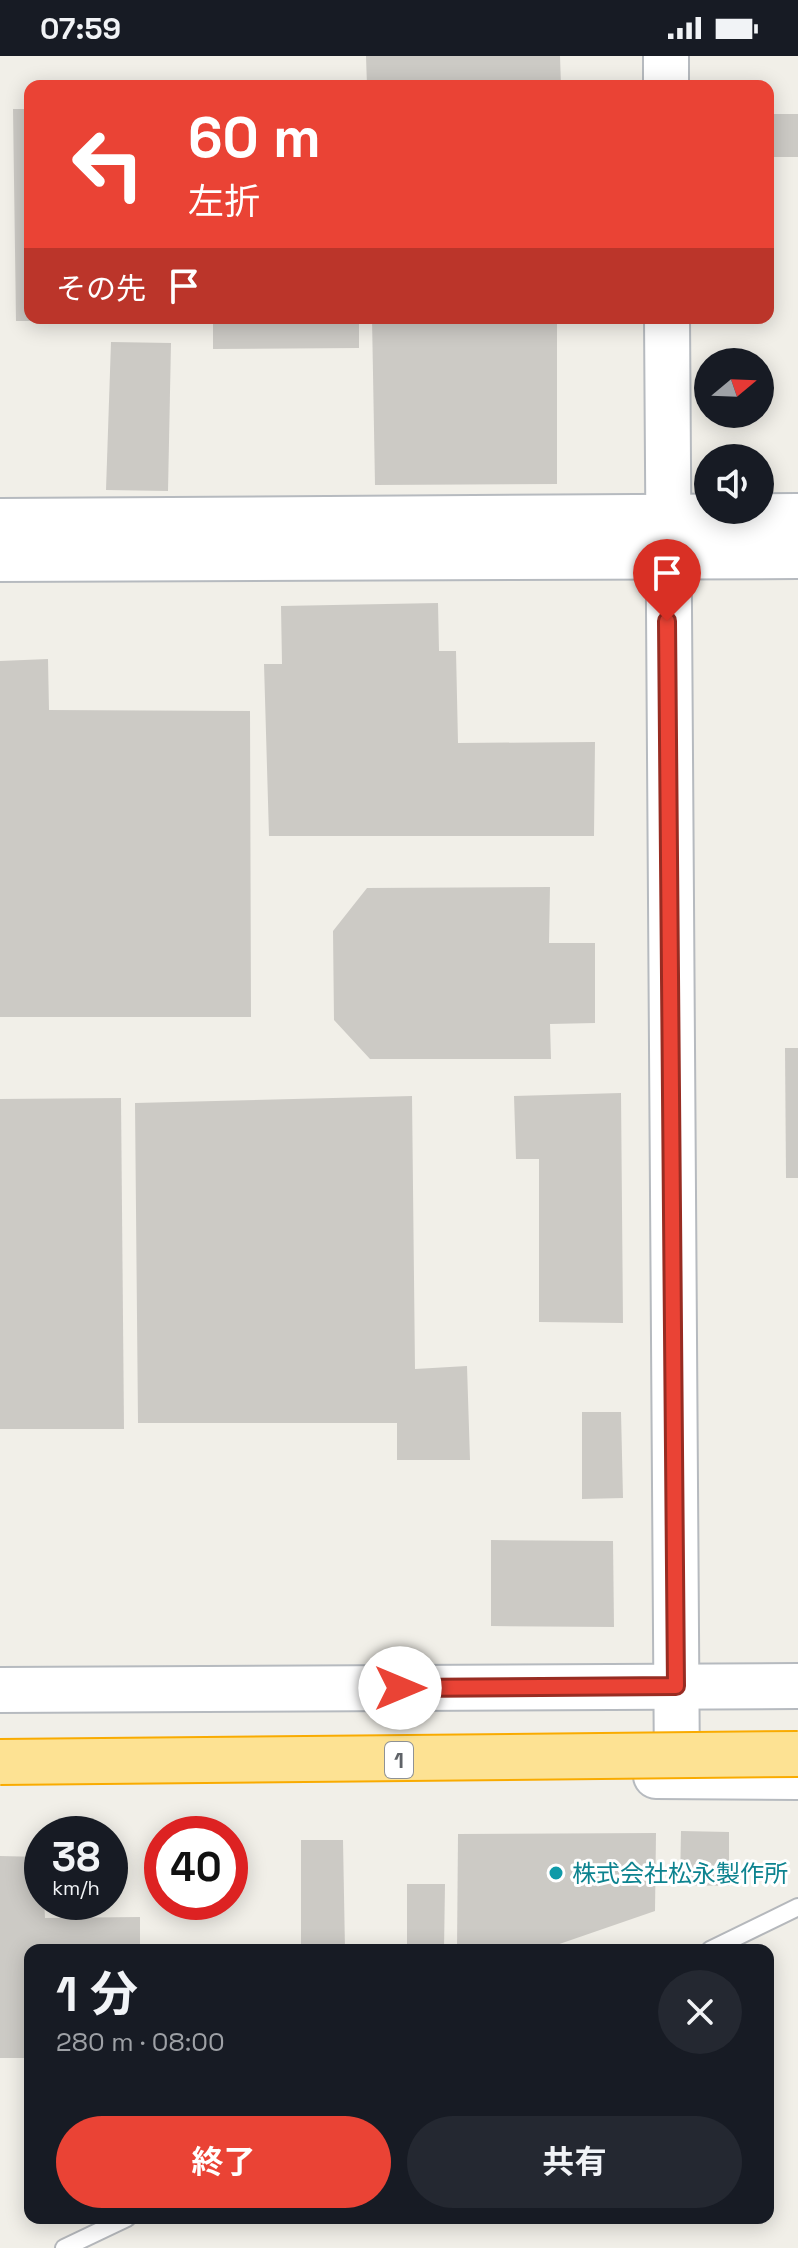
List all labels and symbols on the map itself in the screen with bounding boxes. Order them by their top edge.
north arrow [694,348,774,428]
pin [633,539,701,621]
position arrow [358,1646,442,1730]
road number: 1 [385,1742,413,1778]
speed limit sign: 40 [144,1816,248,1920]
place label: 株式会社松永製作所 [572,1858,788,1889]
marker: 株式会社松永製作所 [547,1864,565,1882]

